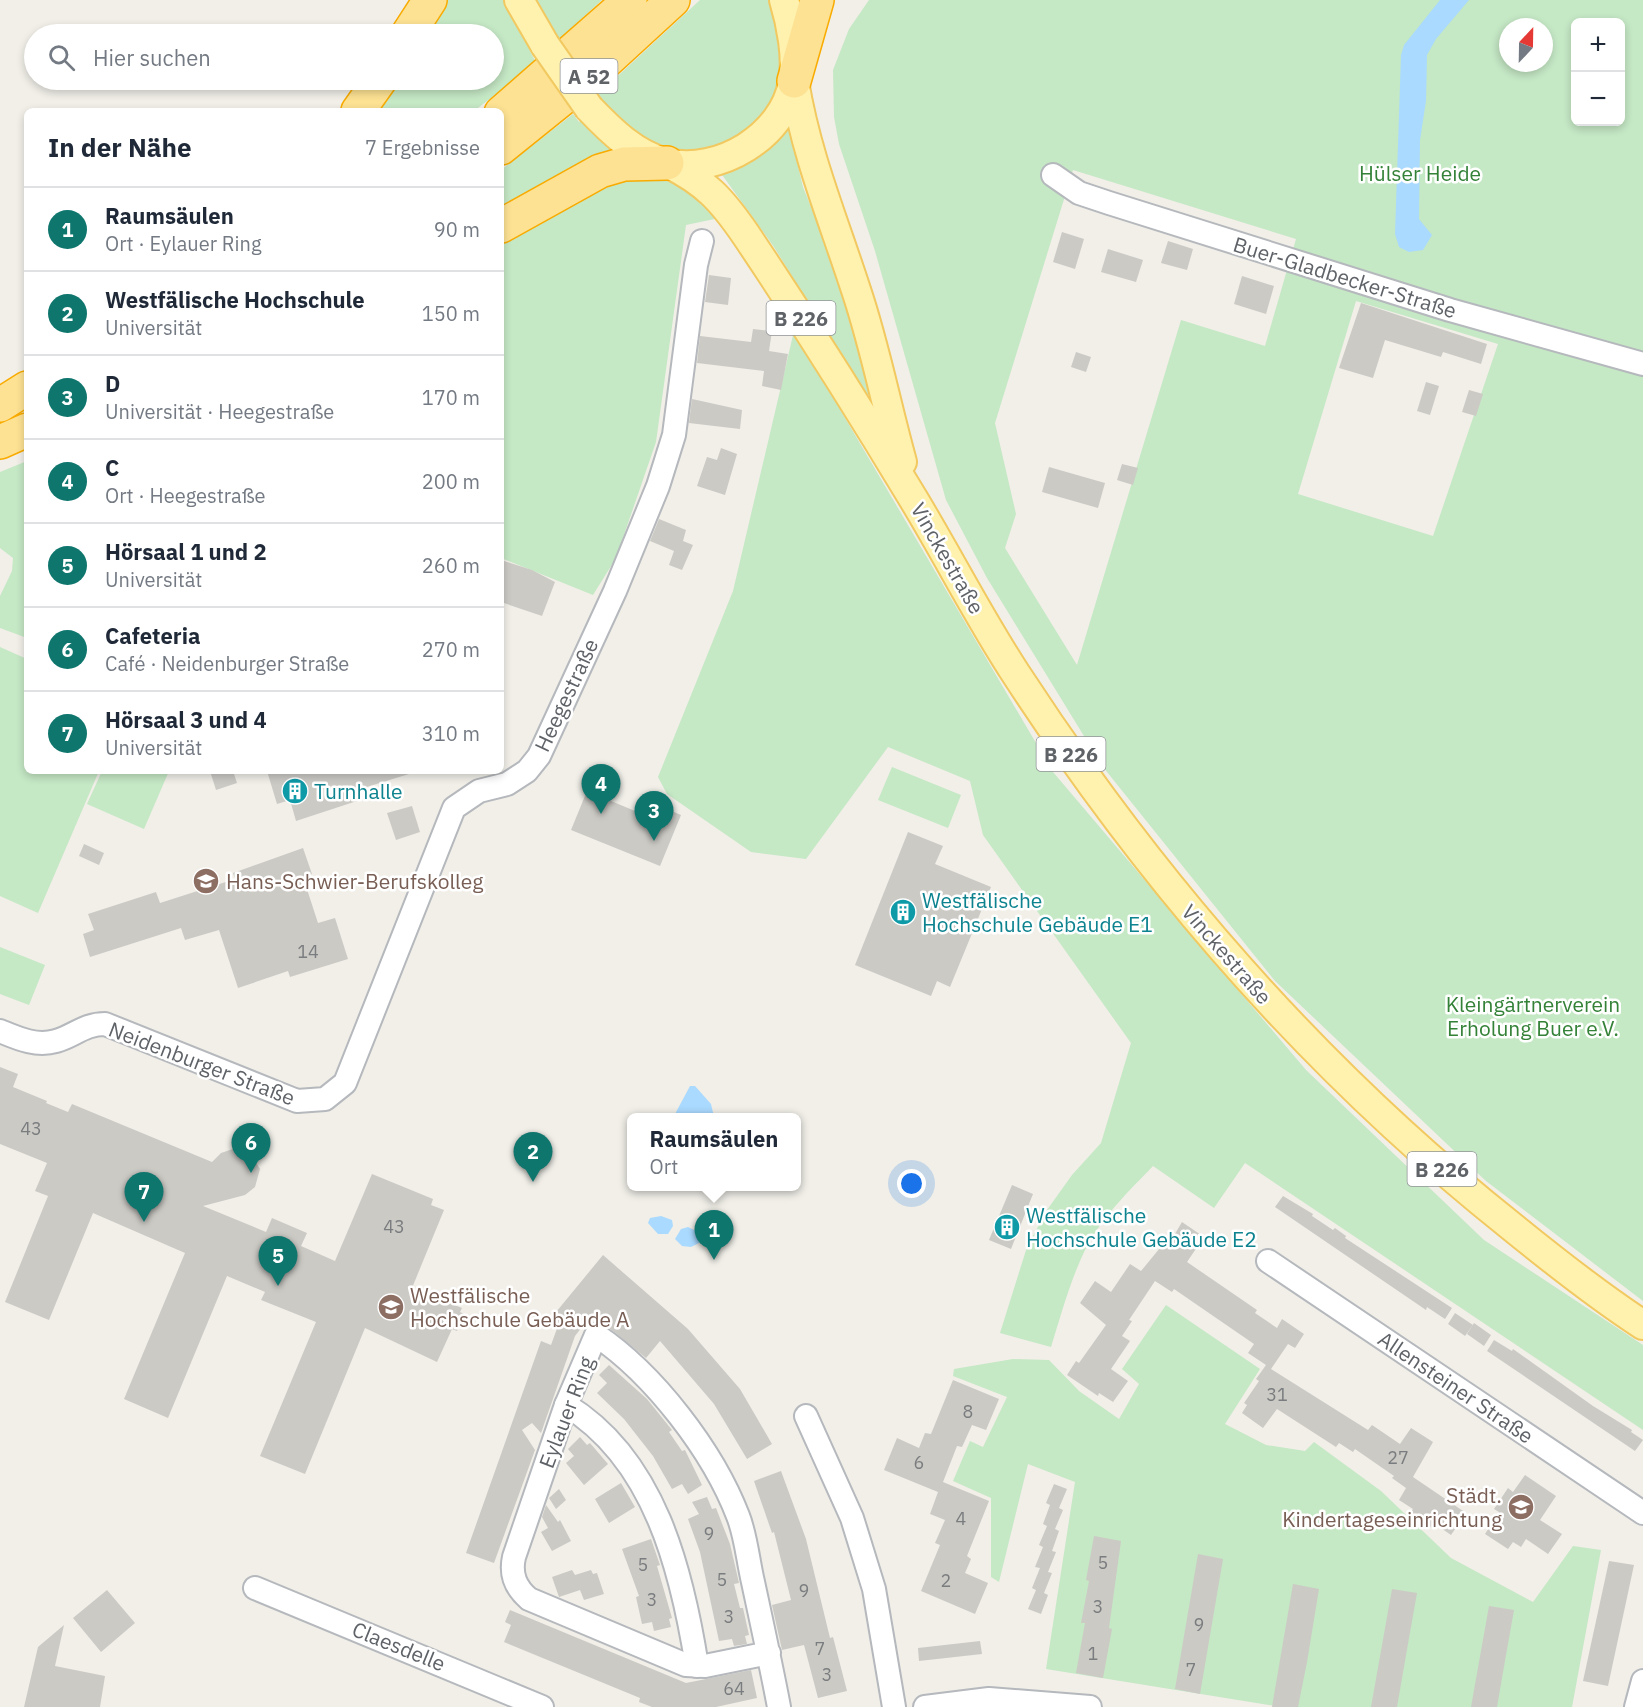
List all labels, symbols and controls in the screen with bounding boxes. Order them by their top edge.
north arrow [1499,18,1553,72]
map controls [1571,18,1625,126]
button: + [1571,18,1625,72]
search box [24,24,504,90]
icon: search [45,41,78,74]
text: Hier suchen [93,43,211,72]
road number: A 52 [560,59,618,93]
button: − [1571,72,1625,126]
text: In der Nähe [48,130,192,164]
text: 7 Ergebnisse [365,134,480,161]
park label: Hülser Heide [1359,159,1481,187]
text: Raumsäulen [105,201,234,230]
text: 1 [62,216,74,243]
text: 90 m [434,216,480,243]
text: Ort · Eylauer Ring [105,230,261,257]
street label: Buer-Gladbecker-Straße [1230,230,1460,324]
text: Westfälische Hochschule [105,285,365,314]
text: 2 [62,300,74,327]
text: 150 m [422,300,480,327]
road number: B 226 [766,301,836,335]
text: Universität [105,314,202,341]
text: D [105,369,120,398]
text: 3 [62,384,74,411]
text: 170 m [422,384,480,411]
text: Universität · Heegestraße [105,398,334,425]
text: C [105,453,119,482]
text: 4 [62,468,74,495]
text: 200 m [422,468,480,495]
text: Ort · Heegestraße [105,482,265,509]
street label: Vinckestraße [905,497,991,619]
text: Hörsaal 1 und 2 [105,537,267,566]
text: 5 [62,552,74,579]
text: 260 m [422,552,480,579]
text: Universität [105,566,202,593]
text: Cafeteria [105,621,200,650]
street label: Heegestraße [528,634,604,756]
text: 6 [62,636,74,663]
text: 270 m [422,636,480,663]
text: Café · Neidenburger Straße [105,650,349,677]
text: Hörsaal 3 und 4 [105,705,267,734]
text: 7 [62,720,74,747]
text: 310 m [422,720,480,747]
text: Universität [105,734,202,761]
road number: B 226 [1036,737,1106,771]
pin: 4 [582,764,620,814]
building icon: Turnhalle [280,776,310,806]
place label: Turnhalle [314,777,403,805]
pin: 3 [634,792,674,841]
school or university icon: Hans-Schwier-Berufskolleg [191,866,221,896]
place label: Hans-Schwier-Berufskolleg [226,867,483,895]
place label: Westfälische Hochschule Gebäude E1 [922,886,1153,938]
building icon: Westfälische Hochschule Gebäude E1 [888,897,918,927]
street label: Vinckestraße [1176,898,1278,1010]
house number: 14 [297,940,319,963]
park label: Kleingärtnerverein Erholung Buer e.V. [1446,990,1620,1042]
street label: Neidenburger Straße [105,1015,299,1111]
popup [627,1113,801,1191]
house number: 43 [20,1117,42,1140]
pin: 6 [232,1124,270,1173]
text: Raumsäulen [650,1124,778,1153]
pin: 2 [514,1132,552,1182]
road number: B 226 [1408,1152,1476,1186]
text: Ort [650,1153,678,1180]
your location [897,1169,926,1198]
pin: 7 [124,1172,164,1222]
place label: Westfälische Hochschule Gebäude E2 [1026,1201,1257,1253]
pin: 1 [694,1210,734,1260]
building icon: Westfälische Hochschule Gebäude E2 [992,1212,1022,1242]
house number: 43 [383,1215,405,1238]
pin: 5 [258,1236,298,1286]
place label: Westfälische Hochschule Gebäude A [410,1281,630,1333]
school or university icon: Westfälische Hochschule Gebäude A [376,1292,406,1322]
street label: Allensteiner Straße [1373,1325,1539,1449]
street label: Eylauer Ring [532,1352,600,1472]
house number: 31 [1266,1383,1288,1406]
house number: 8 [963,1400,973,1423]
house number: 27 [1387,1446,1409,1469]
house number: 6 [914,1451,924,1474]
place label: Städt. Kindertageseinrichtung [1282,1481,1502,1533]
school or university icon: Städt. Kindertageseinrichtung [1506,1492,1536,1522]
house number: 4 [956,1507,967,1530]
house number: 9 [704,1522,714,1545]
house number: 5 [1098,1551,1108,1574]
house number: 5 [638,1553,648,1576]
house number: 5 [717,1568,727,1591]
house number: 2 [941,1569,951,1592]
house number: 9 [799,1579,809,1602]
house number: 3 [647,1588,657,1611]
house number: 3 [1093,1595,1103,1618]
house number: 3 [724,1605,734,1628]
house number: 9 [1194,1613,1204,1636]
street label: Claesdelle [348,1615,450,1677]
house number: 7 [815,1637,825,1660]
house number: 1 [1088,1642,1098,1665]
house number: 7 [1186,1658,1196,1681]
house number: 3 [822,1663,832,1686]
house number: 64 [723,1677,745,1700]

